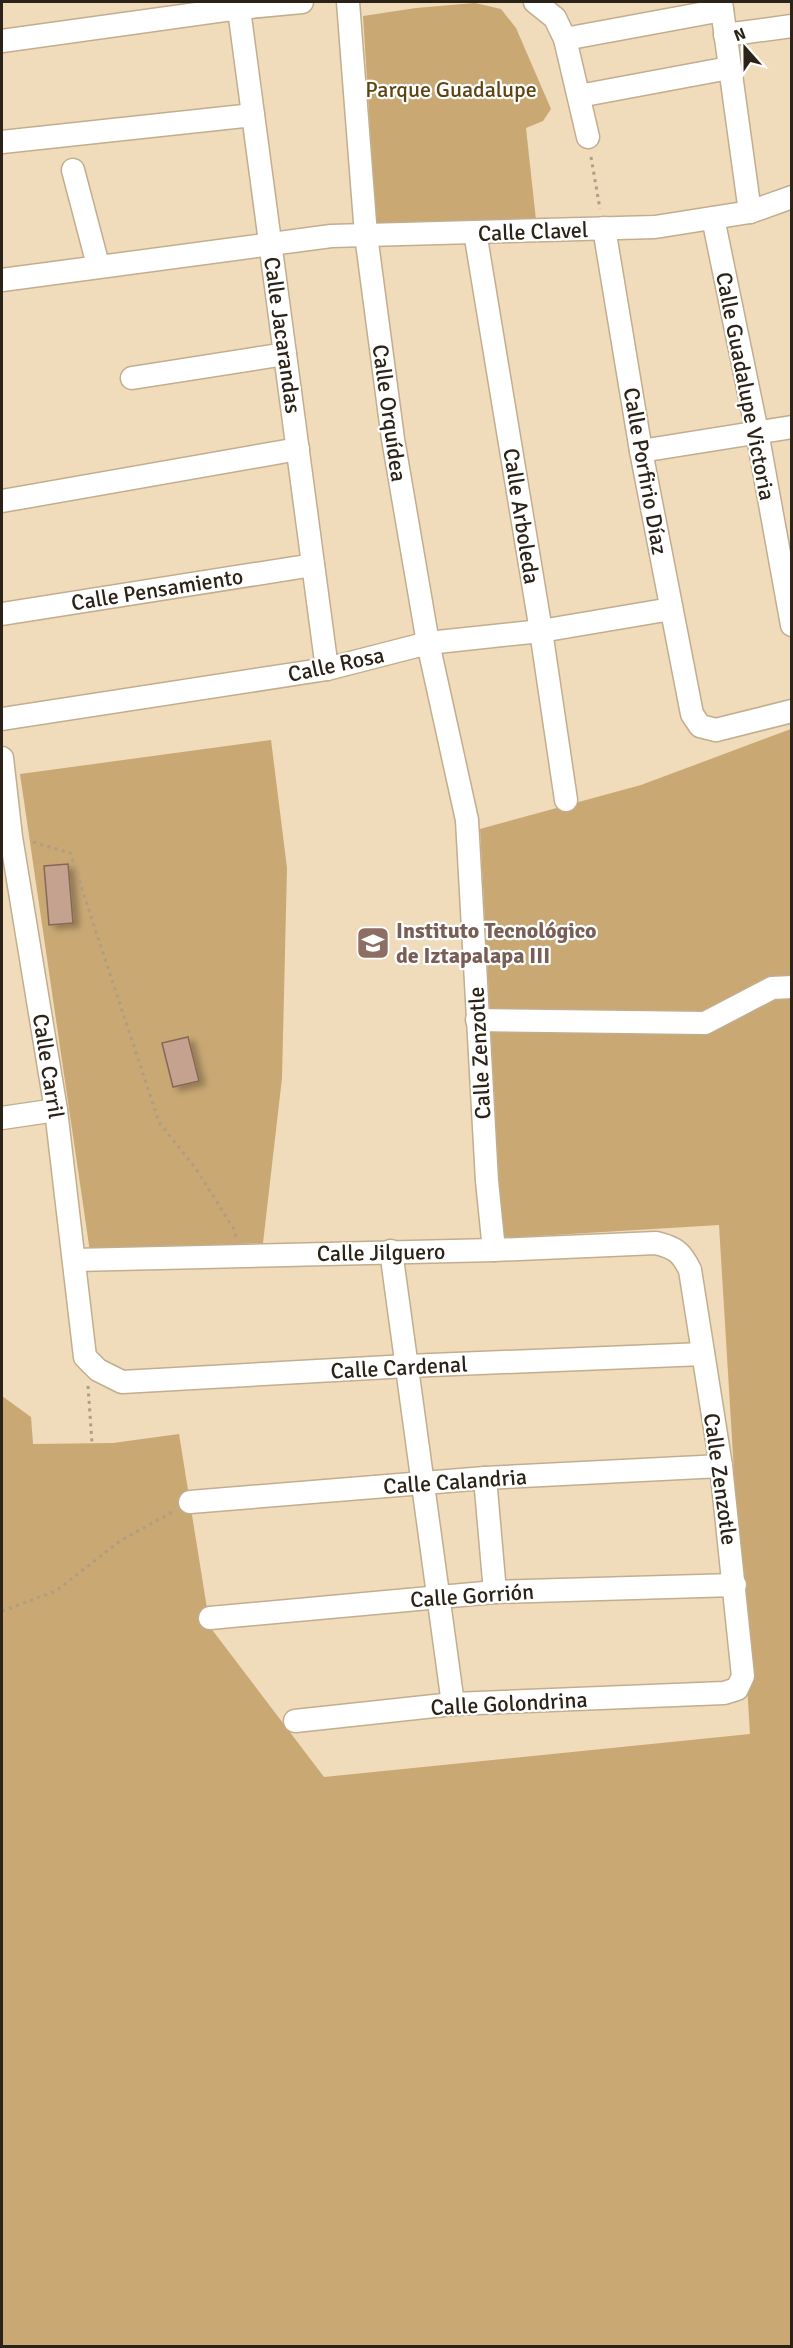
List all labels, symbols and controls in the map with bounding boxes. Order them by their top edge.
north arrow [715,18,775,78]
text: N [731,24,749,46]
park label: Parque Guadalupe [365,76,537,103]
street label: Calle Clavel [477,216,589,247]
street label: Calle Jacarandas [258,255,307,415]
street label: Calle Guadalupe Victoria [710,270,781,503]
street label: Calle Orquídea [367,343,413,483]
street label: Calle Porfirio Díaz [618,385,674,557]
street label: Calle Arboleda [497,446,546,586]
street label: Calle Pensamiento [69,563,245,616]
street label: Calle Rosa [285,641,387,688]
place label: Instituto Tecnológico de Iztapalapa III [396,917,597,969]
school or university icon: Instituto Tecnológico de Iztapalapa III [355,925,391,961]
street label: Calle Zenzotle [463,986,496,1120]
street label: Calle Carril [27,1012,70,1120]
street label: Calle Jilguero [317,1238,445,1267]
street label: Calle Cardenal [330,1350,468,1385]
street label: Calle Zenzotle [698,1411,743,1547]
street label: Calle Calandria [382,1463,528,1500]
street label: Calle Gorrión [409,1578,535,1613]
street label: Calle Golondrina [430,1686,588,1721]

